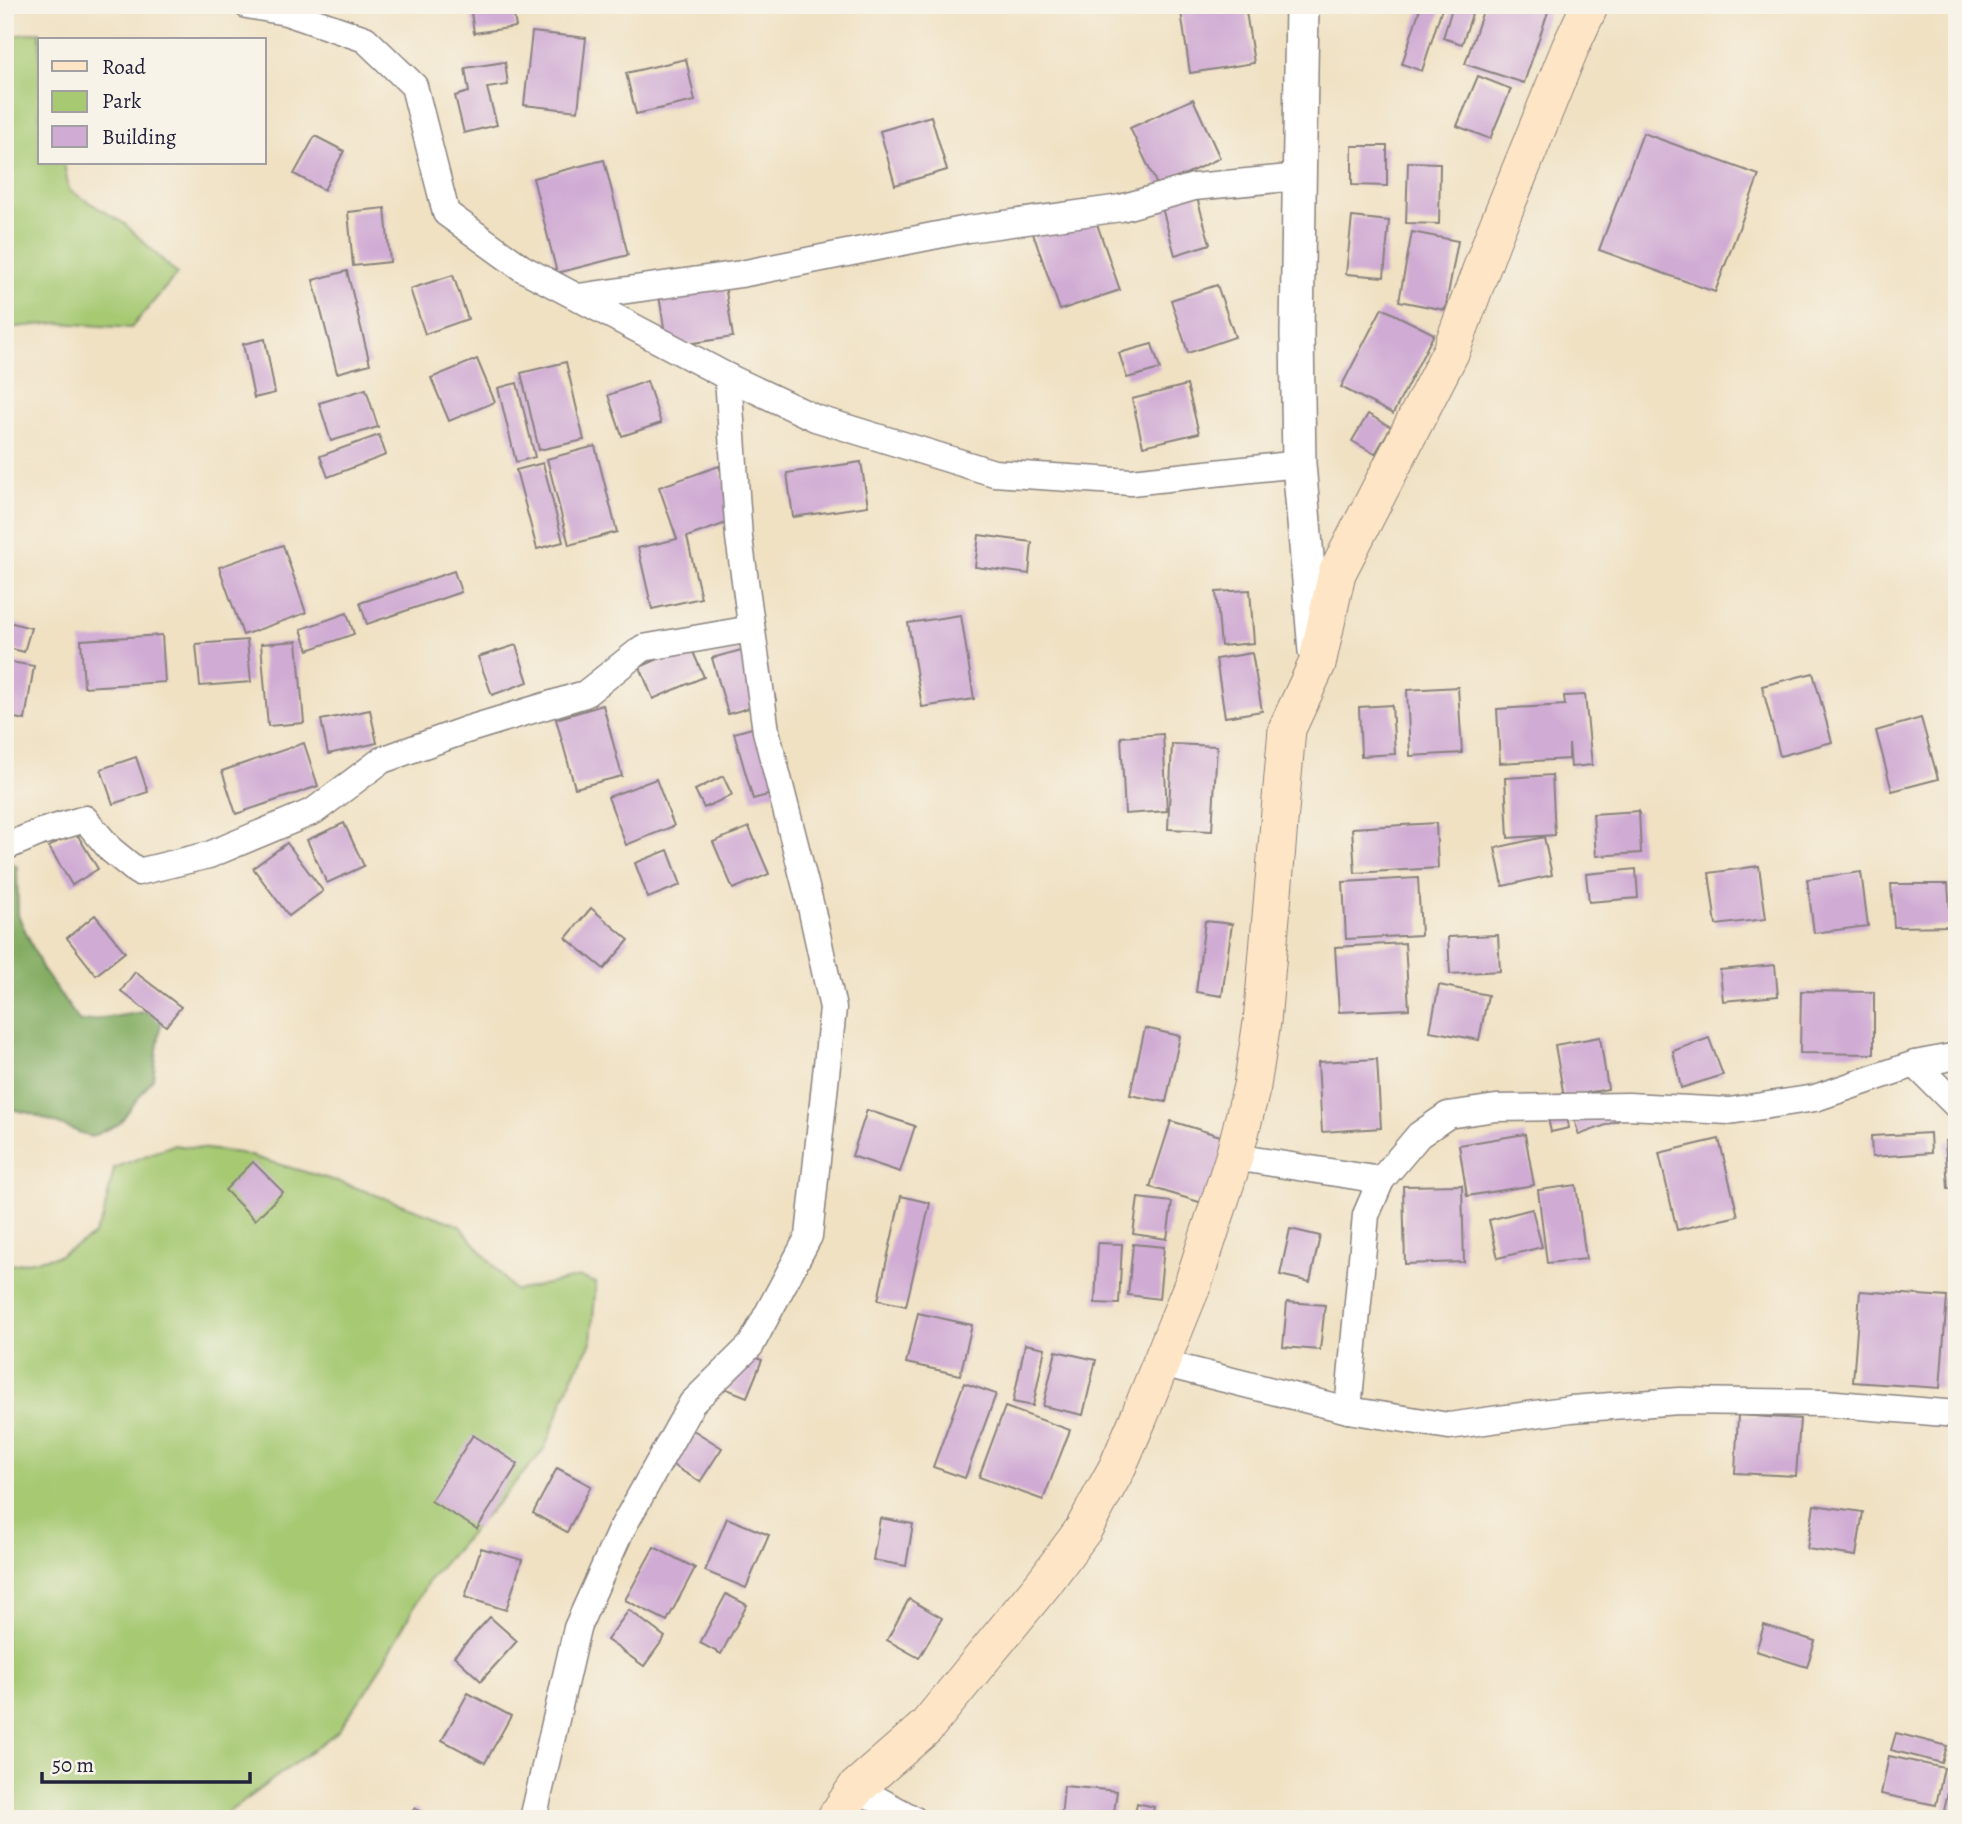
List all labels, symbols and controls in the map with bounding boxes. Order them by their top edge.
legend [38,38,266,164]
text: Road [102,53,146,81]
text: Park [102,87,142,115]
text: Building [102,123,177,151]
scale bar [42,1740,250,1784]
text: 50 m [52,1751,94,1779]

